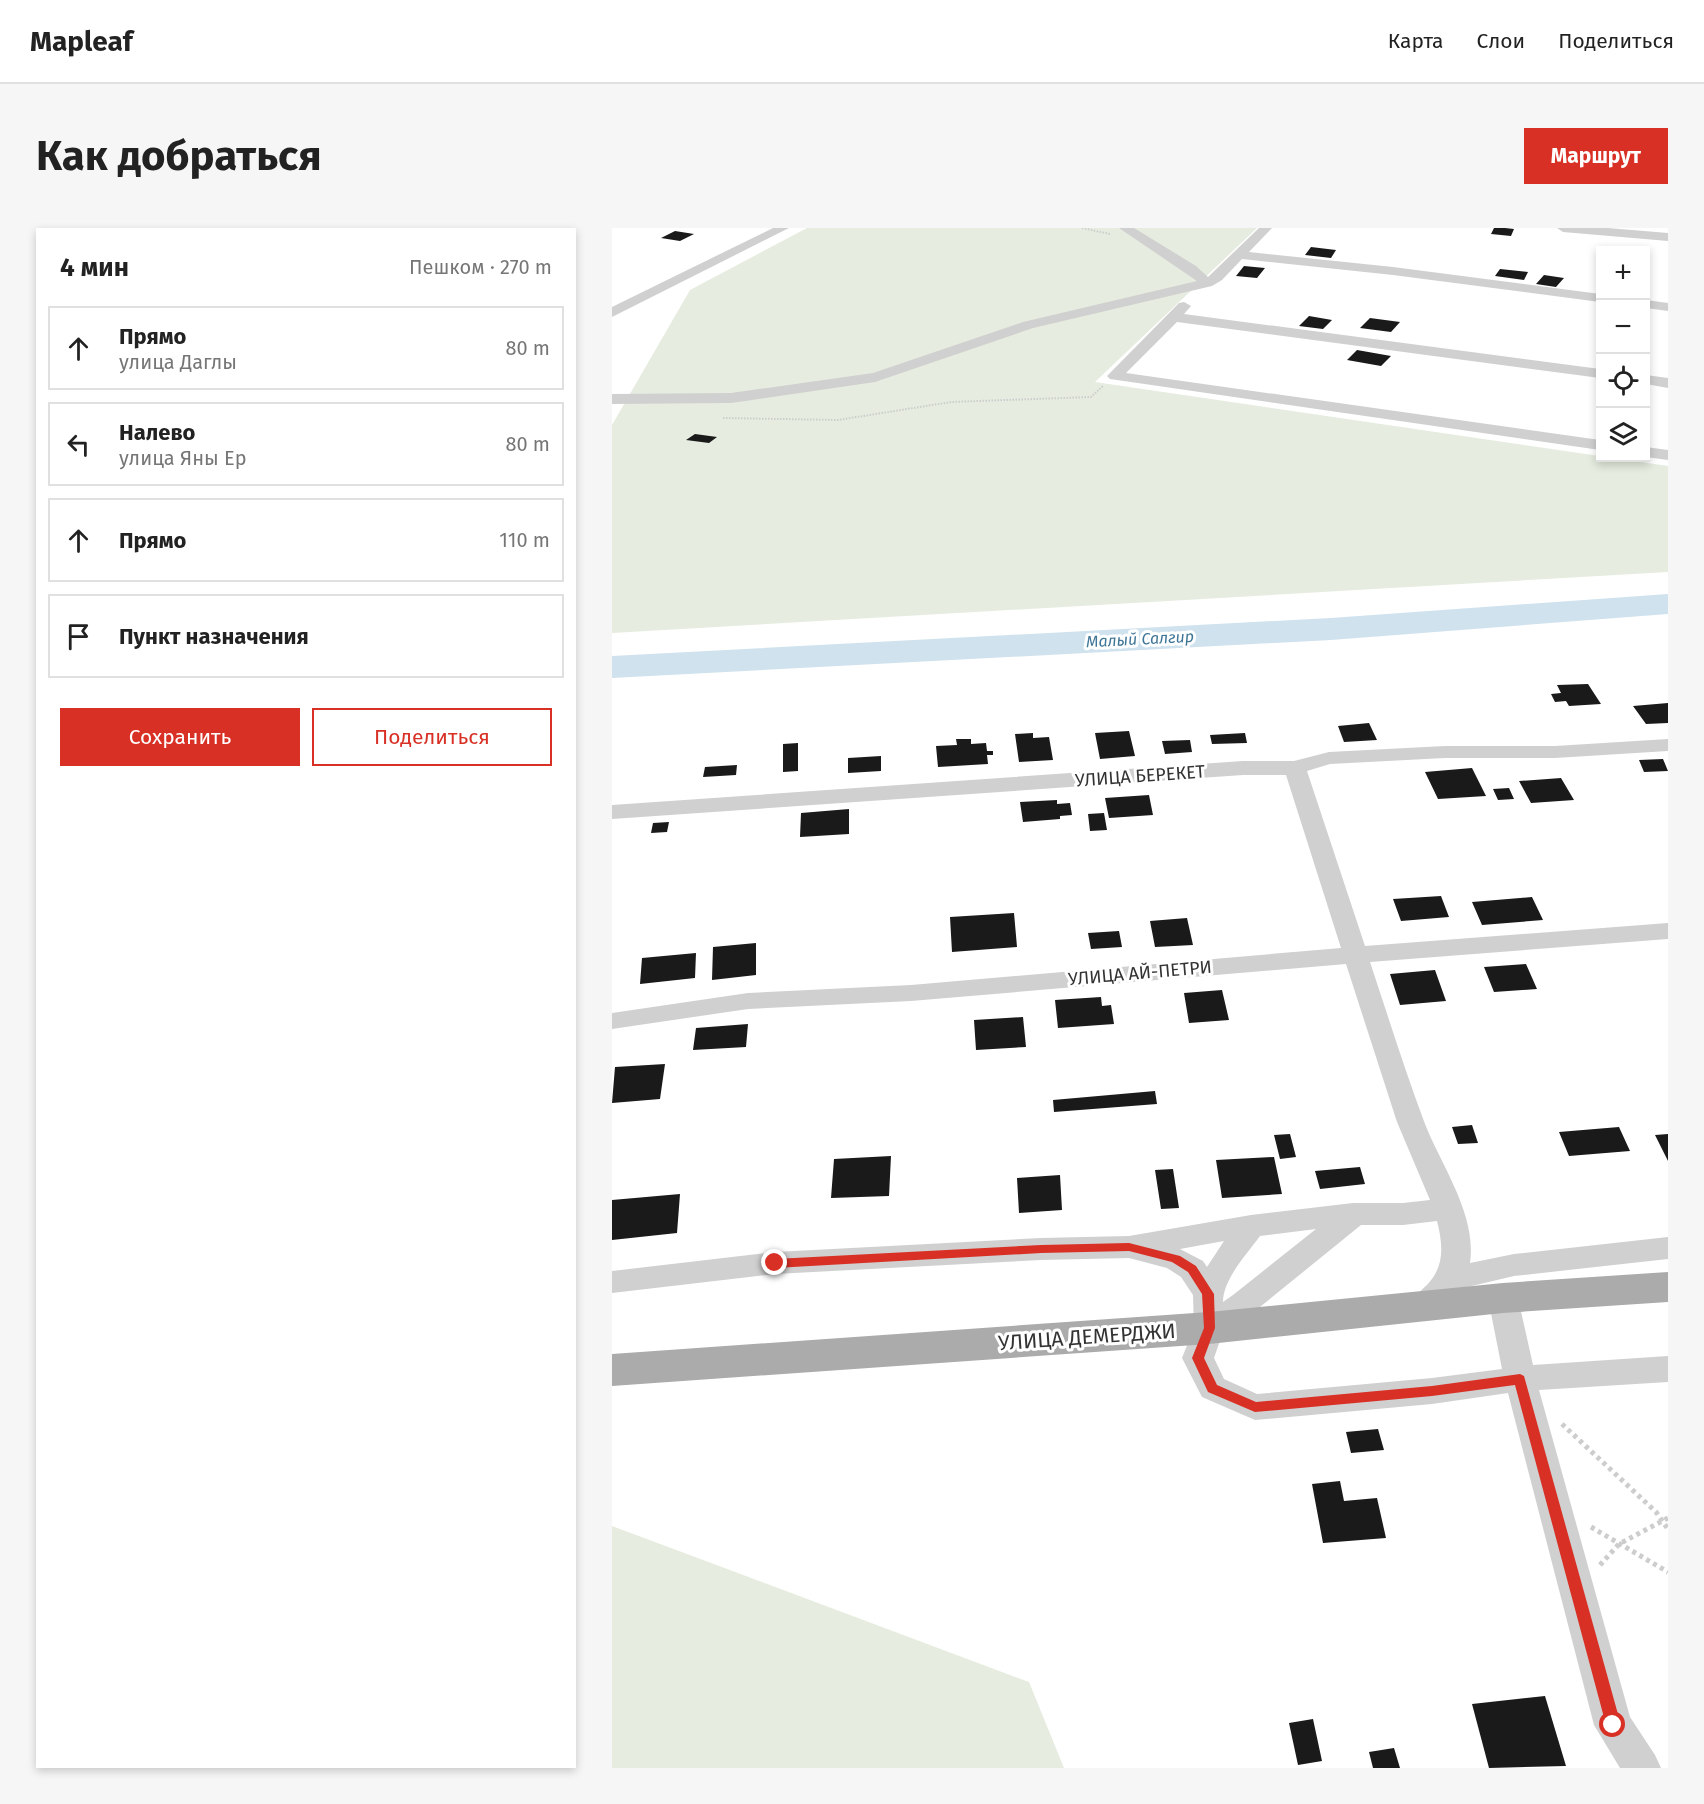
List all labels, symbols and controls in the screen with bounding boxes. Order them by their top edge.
text: Mapleaf [30,25,133,58]
text: Карта [1388,28,1444,54]
text: Слои [1477,28,1525,54]
text: Поделиться [1558,28,1674,54]
button: Маршрут [1524,128,1668,184]
text: Как добраться [36,131,322,181]
map controls [1596,246,1650,462]
button: + [1596,246,1650,300]
text: 4 мин [60,252,129,283]
text: Пешком · 270 m [409,255,552,279]
button: − [1596,300,1650,354]
text: Прямо [119,323,186,350]
icon: ahead [62,332,95,365]
text: 80 m [505,336,550,360]
text: улица Даглы [119,350,237,374]
button: locate [1596,354,1650,408]
button: layers [1596,408,1650,462]
text: Налево [119,419,195,446]
icon: left [62,428,95,461]
text: 80 m [505,432,550,456]
text: улица Яны Ер [119,446,247,470]
icon: ahead [62,524,95,557]
text: Прямо [119,527,186,554]
text: 110 m [499,528,550,552]
icon: arrive [62,620,95,653]
text: Пункт назначения [119,623,309,650]
water label: Малый Салгир [1086,627,1194,651]
button: Сохранить [60,708,300,766]
button: Поделиться [312,708,552,766]
street label: УЛИЦА БЕРЕКЕТ [1074,760,1206,792]
street label: УЛИЦА АЙ-ПЕТРИ [1067,956,1213,990]
route end [761,1249,787,1275]
street label: УЛИЦА ДЕМЕРДЖИ [997,1318,1177,1356]
route start [1599,1711,1625,1737]

